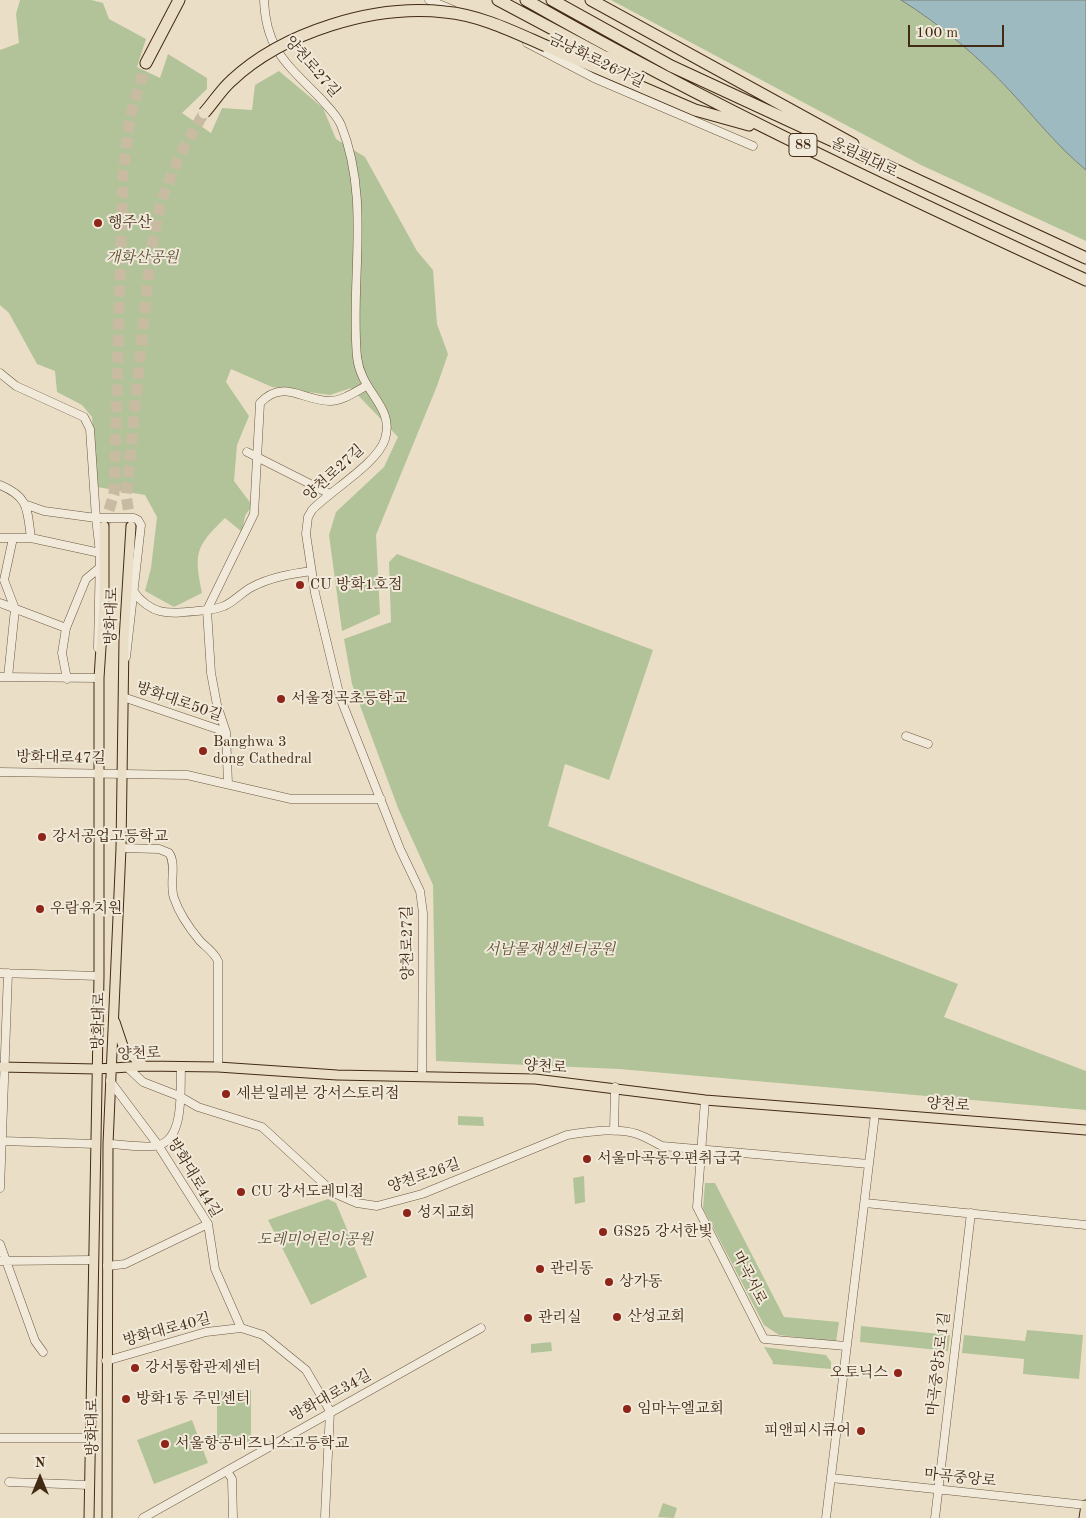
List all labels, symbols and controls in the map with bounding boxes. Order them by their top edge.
scale bar [911,15,1007,47]
text: 100 m [916,26,958,41]
street label: 금낭화로26가길 [545,30,647,92]
street label: 양천로27길 [280,33,344,101]
road number: 88 [789,134,817,156]
street label: 올림픽대로 [827,134,901,182]
place label: 행주산 [108,214,151,232]
marker: 행주산 [92,217,104,229]
park label: 개화산공원 [106,249,178,267]
street label: 양천로27길 [300,441,368,505]
place label: CU 방화1호점 [310,576,403,594]
marker: CU 방화1호점 [294,579,306,591]
street label: 방화대로 [102,587,122,645]
street label: 방화대로50길 [134,679,224,725]
place label: 서울정곡초등학교 [291,690,407,708]
marker: 서울정곡초등학교 [275,693,287,705]
place label: Banghwa 3 dong Cathedral [213,733,312,768]
marker: Banghwa 3 dong Cathedral [197,745,209,757]
street label: 방화대로47길 [16,748,106,768]
place label: 강서공업고등학교 [52,828,168,846]
marker: 강서공업고등학교 [36,831,48,843]
place label: 우람유치원 [50,900,122,918]
marker: 우람유치원 [34,903,46,915]
street label: 양천로27길 [398,905,418,981]
park label: 서남물재생센터공원 [485,941,615,959]
street label: 방화대로 [89,992,109,1050]
street label: 양천로 [117,1044,161,1064]
street label: 양천로 [523,1057,567,1077]
place label: 세븐일레븐 강서스토리점 [236,1085,400,1103]
marker: 세븐일레븐 강서스토리점 [220,1088,232,1100]
street label: 양천로 [926,1095,970,1115]
street label: 방화대로44길 [163,1135,225,1221]
place label: 서울마곡동우편취급국 [597,1150,742,1168]
marker: 서울마곡동우편취급국 [581,1153,593,1165]
street label: 양천로26길 [385,1155,463,1197]
place label: CU 강서도레미점 [251,1183,364,1201]
marker: CU 강서도레미점 [235,1186,247,1198]
place label: 성지교회 [417,1204,475,1222]
marker: 성지교회 [401,1207,413,1219]
place label: GS25 강서한빛 [613,1223,713,1241]
marker: GS25 강서한빛 [597,1226,609,1238]
park label: 도레미어린이공원 [257,1231,373,1249]
street label: 마곡서로 [728,1248,770,1308]
place label: 관리동 [550,1260,593,1278]
marker: 관리동 [534,1263,546,1275]
place label: 상가동 [619,1273,662,1291]
marker: 상가동 [603,1276,615,1288]
place label: 산성교회 [627,1308,685,1326]
place label: 관리실 [538,1309,581,1327]
street label: 방화대로40길 [121,1310,213,1350]
marker: 산성교회 [611,1311,623,1323]
street label: 마곡중앙5로1길 [924,1311,954,1417]
marker: 관리실 [522,1312,534,1324]
place label: 강서통합관제센터 [145,1359,261,1377]
marker: 강서통합관제센터 [129,1362,141,1374]
place label: 오토닉스 [830,1364,888,1382]
street label: 방화대로34길 [287,1366,375,1426]
marker: 오토닉스 [892,1367,904,1379]
place label: 방화1동 주민센터 [136,1390,250,1408]
marker: 방화1동 주민센터 [120,1393,132,1405]
street label: 방화대로 [84,1398,102,1456]
place label: 임마누엘교회 [637,1400,724,1418]
marker: 임마누엘교회 [621,1403,633,1415]
place label: 피앤피시큐어 [764,1422,851,1440]
marker: 피앤피시큐어 [855,1425,867,1437]
place label: 서울항공비즈니스고등학교 [175,1435,349,1453]
marker: 서울항공비즈니스고등학교 [159,1438,171,1450]
north arrow [15,1453,65,1503]
text: N [35,1456,45,1470]
street label: 마곡중앙로 [923,1465,997,1491]

